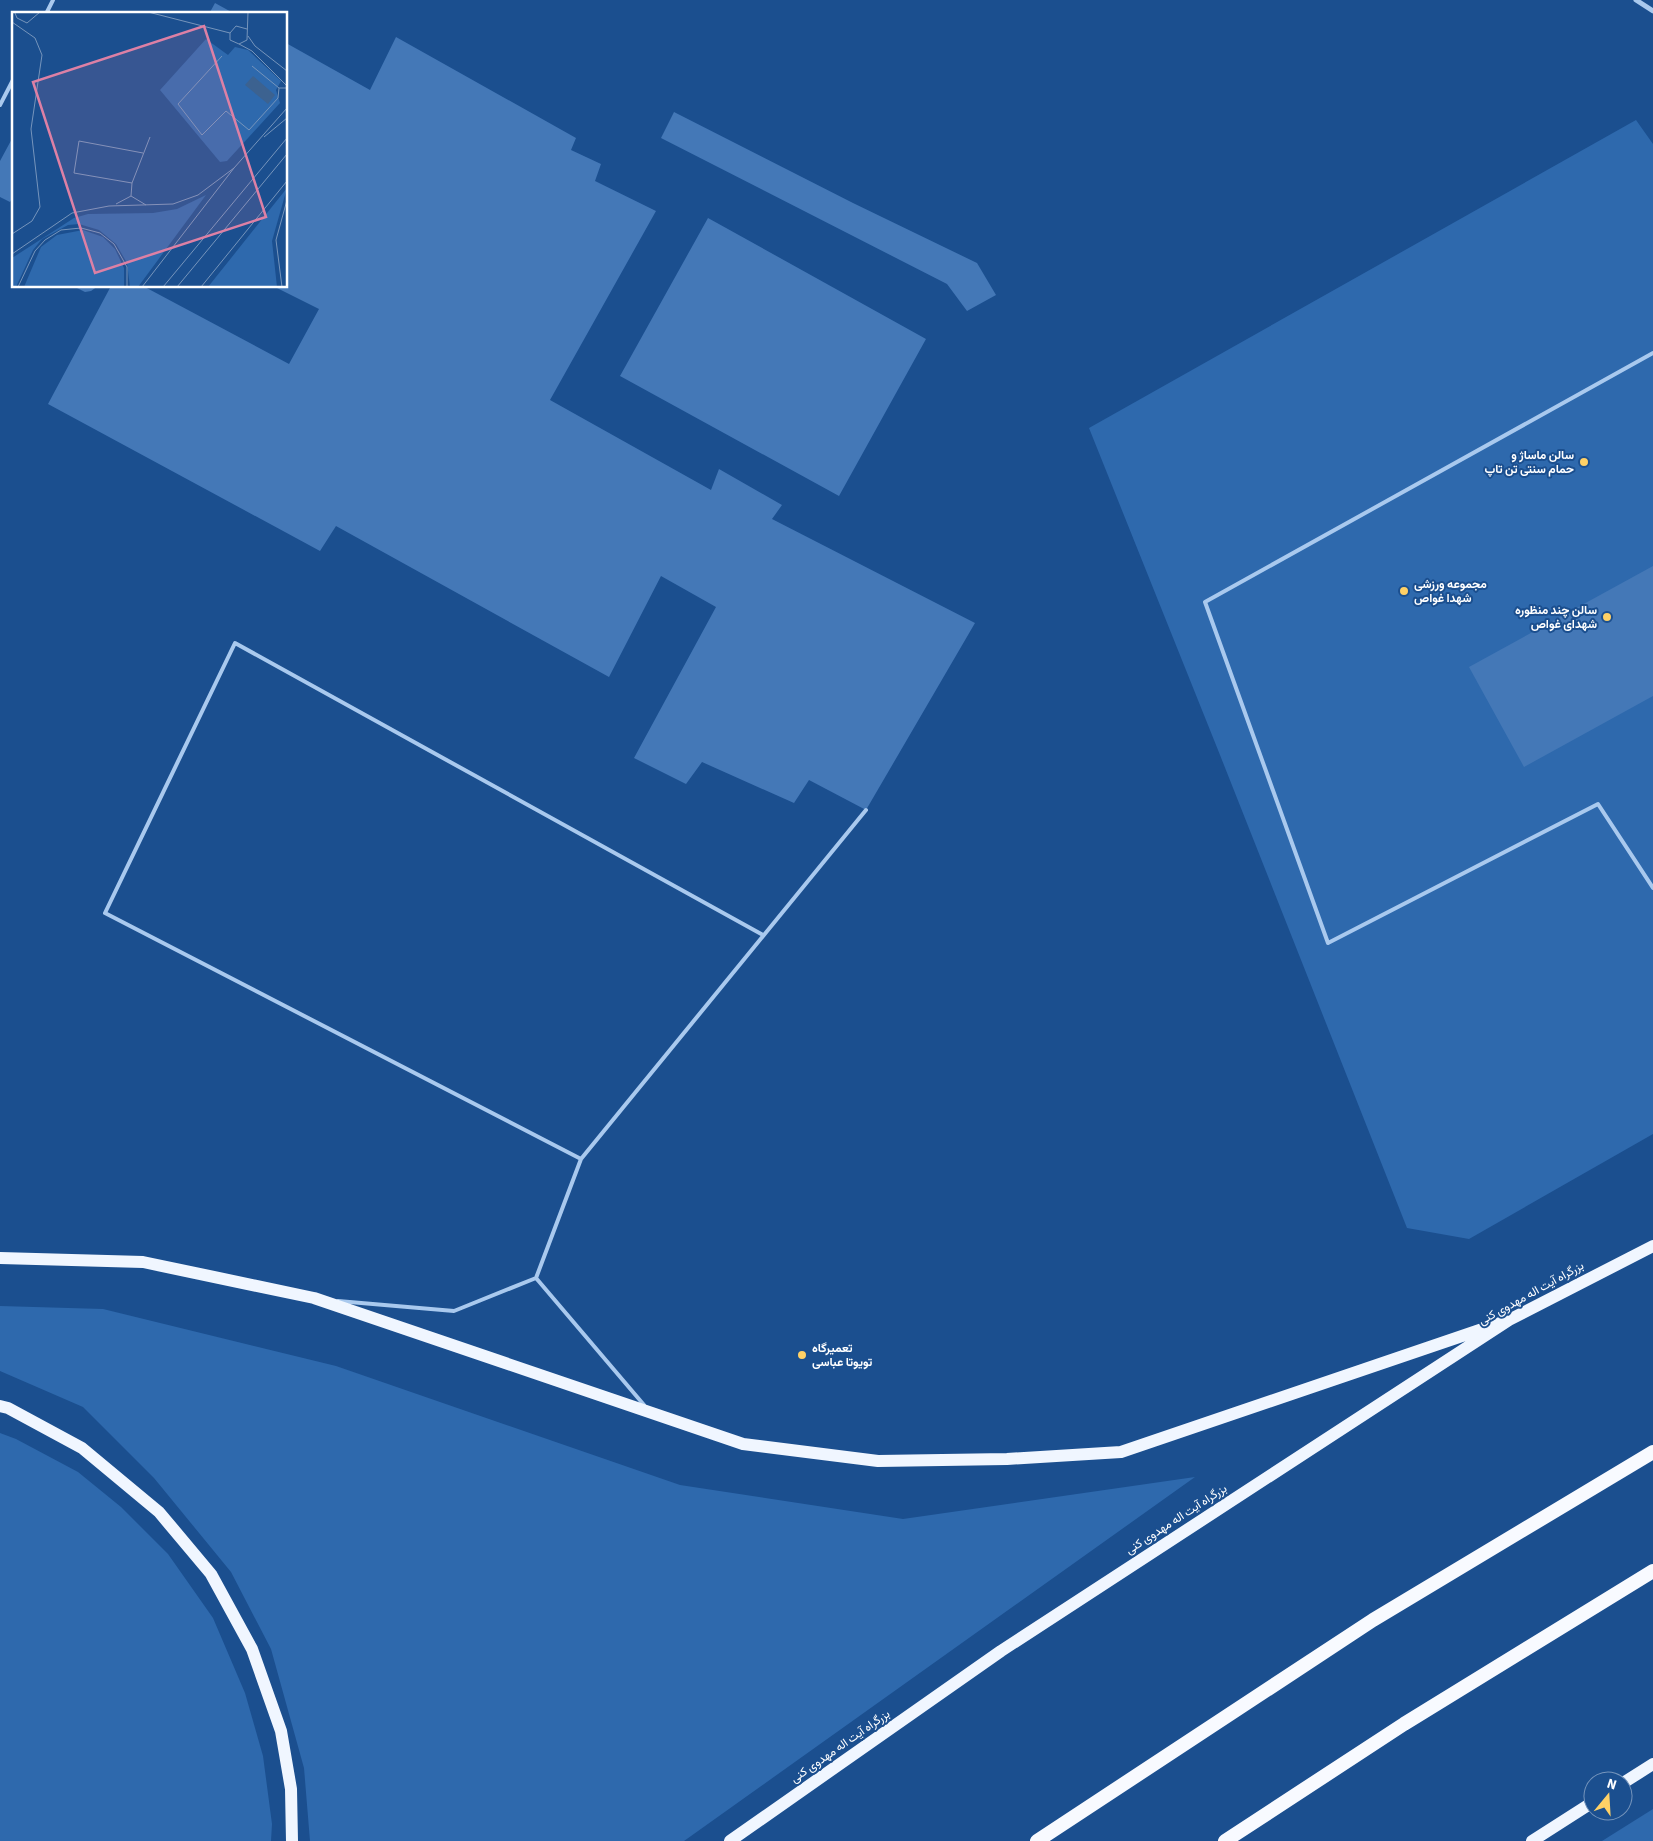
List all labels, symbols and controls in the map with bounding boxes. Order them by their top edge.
inset map [12,12,288,288]
place label: سالن ماساژ و حمام سنتی تن تاپ [1485,447,1574,478]
marker: سالن ماساژ و حمام سنتی تن تاپ [1578,456,1590,468]
place label: مجموعه ورزشی شهدا غواص [1414,576,1487,607]
marker: مجموعه ورزشی شهدا غواص [1398,585,1410,597]
place label: سالن چند منظوره شهدای غواص [1515,602,1597,633]
marker: سالن چند منظوره شهدای غواص [1601,611,1613,623]
street label: بزرگراه آیت اله مهدوی کنی [1476,1257,1587,1329]
place label: تعمیرگاه تویوتا عباسی [812,1340,872,1371]
marker: تعمیرگاه تویوتا عباسی [796,1349,808,1361]
street label: بزرگراه آیت اله مهدوی کنی [1122,1480,1230,1559]
street label: بزرگراه آیت اله مهدوی کنی [787,1706,893,1787]
north arrow [1583,1771,1633,1821]
text: N [1604,1774,1619,1796]

